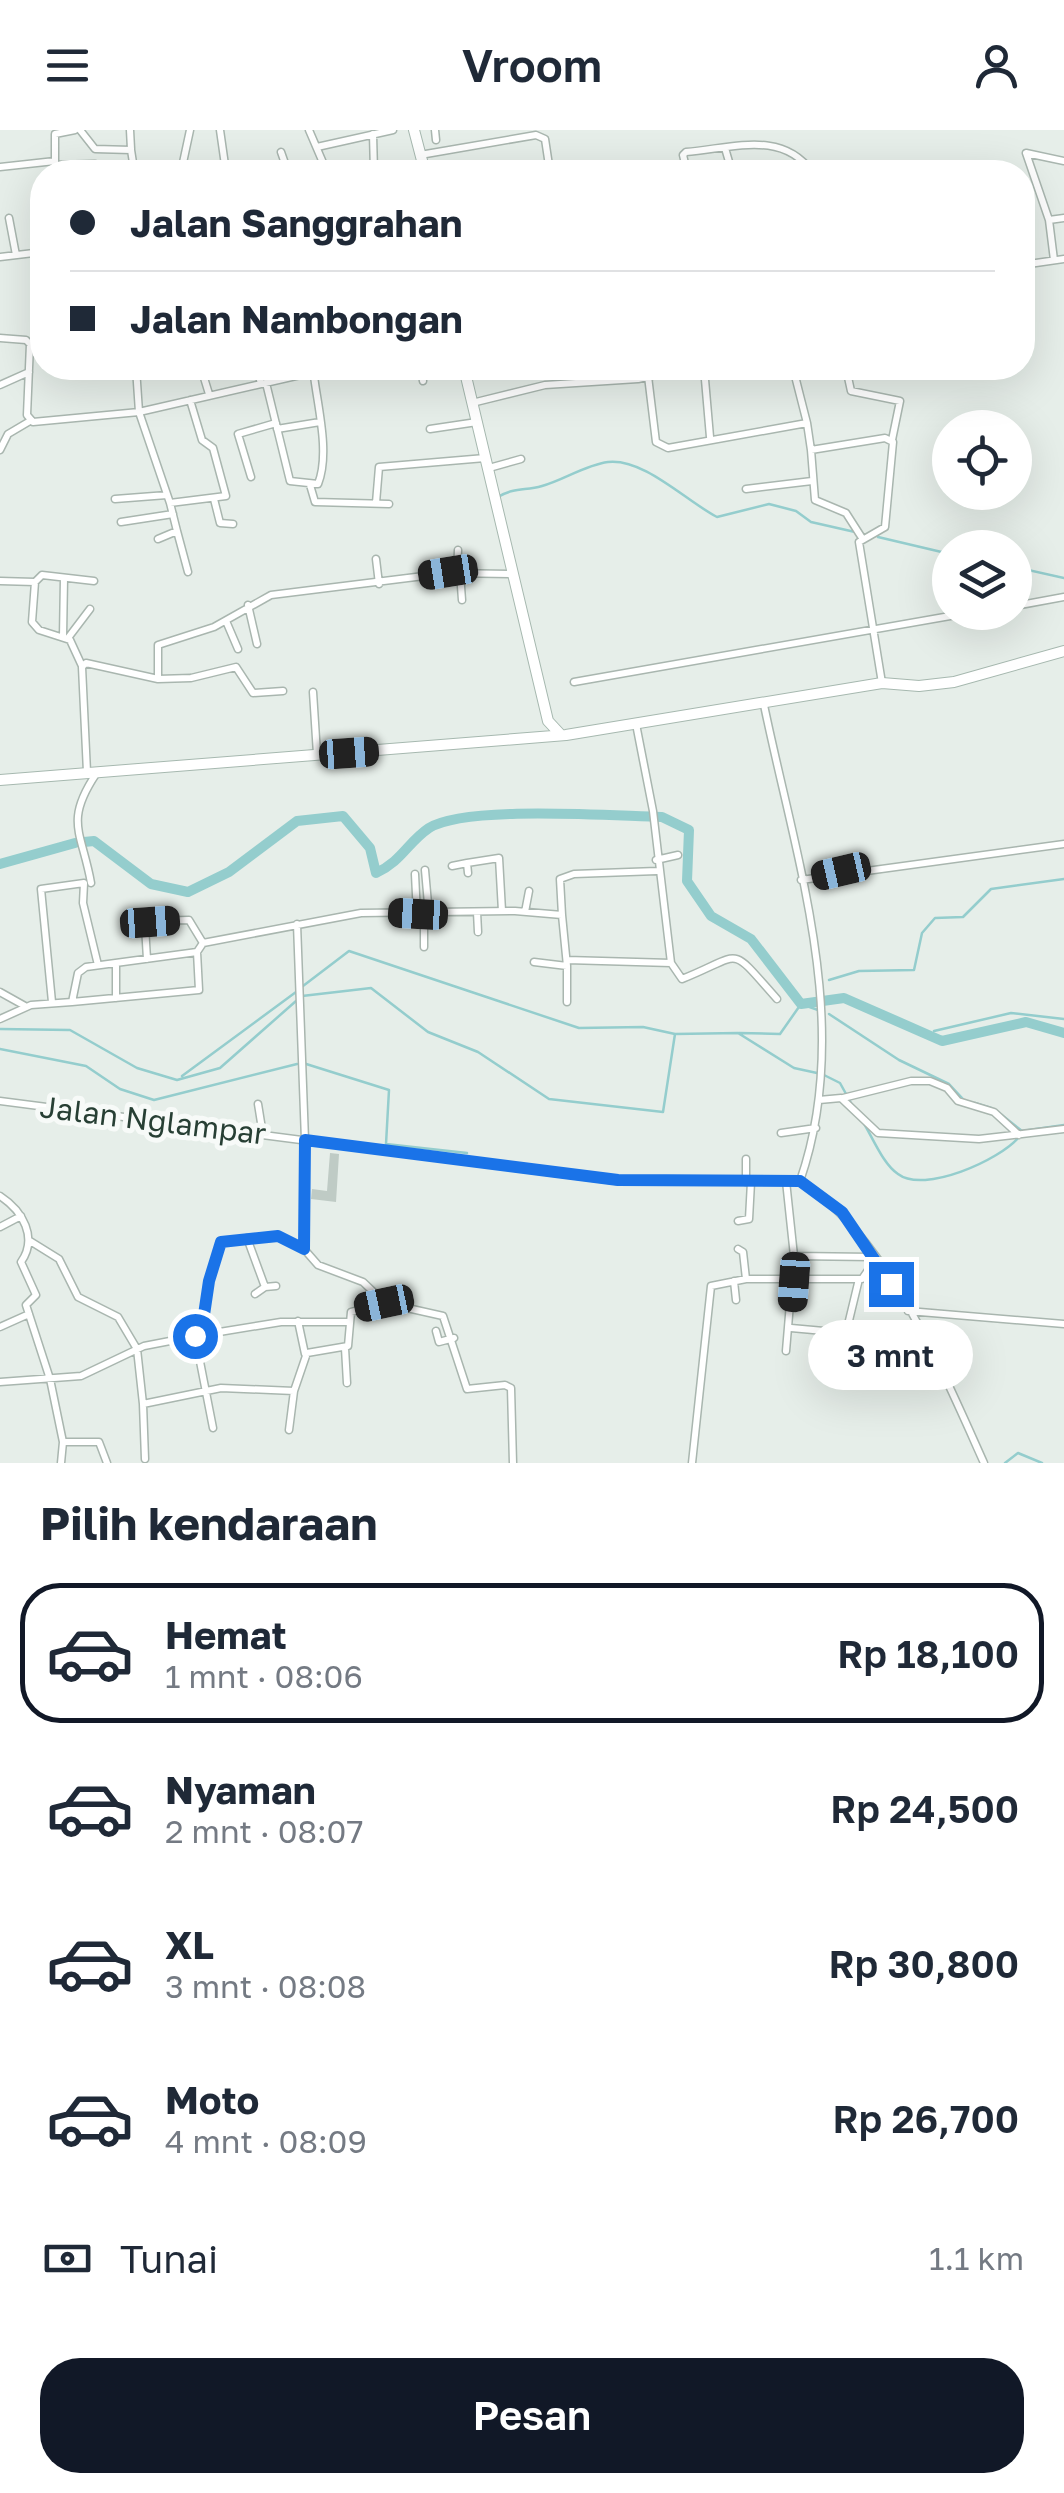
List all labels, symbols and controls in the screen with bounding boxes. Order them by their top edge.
icon: menu [40,38,95,93]
text: Vroom [462,38,602,92]
icon: person [969,38,1024,93]
text: Jalan Sanggrahan [130,200,463,245]
text: Jalan Nambongan [130,296,463,341]
map controls [932,410,1032,630]
button: locate [932,410,1032,510]
button: layers [932,530,1032,630]
car [416,552,480,592]
car [318,736,380,770]
car [808,850,874,892]
car [387,897,449,931]
car [119,905,181,939]
street label: Jalan Nglampar [38,1088,269,1152]
car [777,1251,811,1313]
route end [869,1262,914,1307]
car [352,1282,416,1324]
route start [173,1314,218,1359]
callout: 3 mnt [808,1319,974,1389]
text: 3 mnt [847,1336,934,1374]
text: Pilih kendaraan [40,1496,377,1550]
icon: car [45,1608,135,1698]
text: Hemat [165,1612,287,1657]
text: Rp 18,100 [837,1631,1019,1676]
text: 1 mnt · 08:06 [165,1657,363,1695]
icon: car [45,1763,135,1853]
text: Nyaman [165,1767,316,1812]
text: Rp 24,500 [830,1786,1019,1831]
text: 2 mnt · 08:07 [165,1812,363,1850]
icon: car [45,1918,135,2008]
text: XL [165,1922,214,1967]
text: Rp 30,800 [828,1941,1019,1986]
text: 3 mnt · 08:08 [165,1967,366,2005]
icon: car [45,2073,135,2163]
text: Moto [165,2077,259,2122]
text: Rp 26,700 [833,2096,1019,2141]
text: 4 mnt · 08:09 [165,2122,367,2160]
icon: cash [40,2231,95,2286]
text: Tunai [120,2236,218,2281]
text: 1.1 km [929,2239,1024,2277]
button: Pesan [40,2358,1024,2473]

